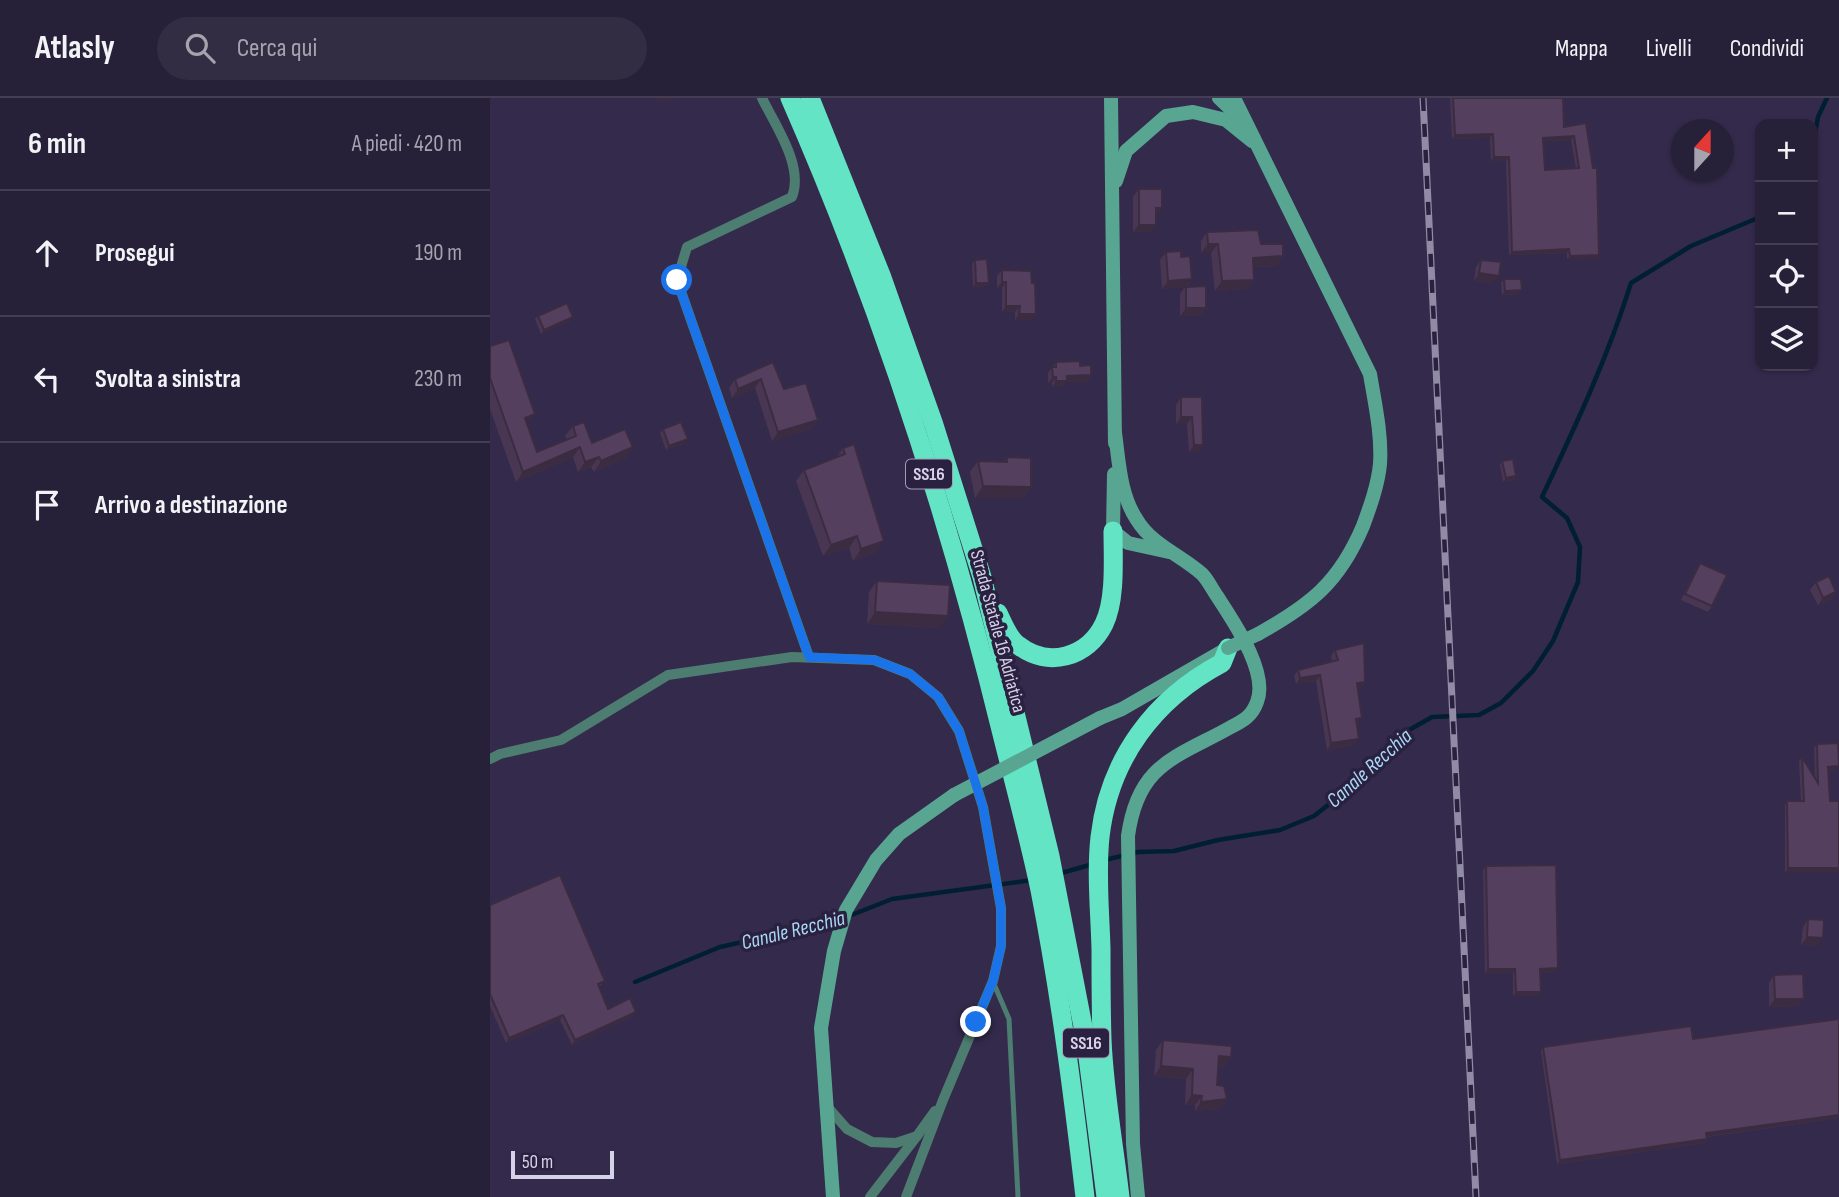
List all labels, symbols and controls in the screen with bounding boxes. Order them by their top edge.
search box [157,17,647,80]
text: Atlasly [35,28,115,68]
icon: search [181,29,219,67]
text: Cerca qui [237,33,317,64]
text: Mappa [1555,34,1608,63]
text: Livelli [1646,34,1692,63]
text: Condividi [1730,34,1804,63]
north arrow [1671,119,1734,182]
map controls [1755,119,1818,371]
button: + [1755,119,1818,182]
text: 6 min [28,126,86,162]
text: A piedi · 420 m [352,130,462,158]
button: − [1755,182,1818,245]
icon: ahead [28,234,66,272]
text: Prosegui [95,238,174,269]
text: 190 m [415,239,462,267]
button: locate [1755,245,1818,308]
route start [661,264,692,295]
button: layers [1755,308,1818,371]
icon: left [28,360,66,398]
text: Svolta a sinistra [95,364,241,395]
text: 230 m [414,365,462,393]
road number: SS16 [906,460,952,488]
icon: arrive [28,486,66,524]
text: Arrivo a destinazione [95,490,288,521]
street label: Strada Statale 16 Adriatica [965,548,1030,715]
water label: Canale Recchia [1322,723,1417,813]
water label: Canale Recchia [739,905,848,955]
route end [960,1006,991,1037]
road number: SS16 [1063,1028,1109,1058]
scale bar [511,1148,614,1180]
text: 50 m [522,1151,553,1174]

